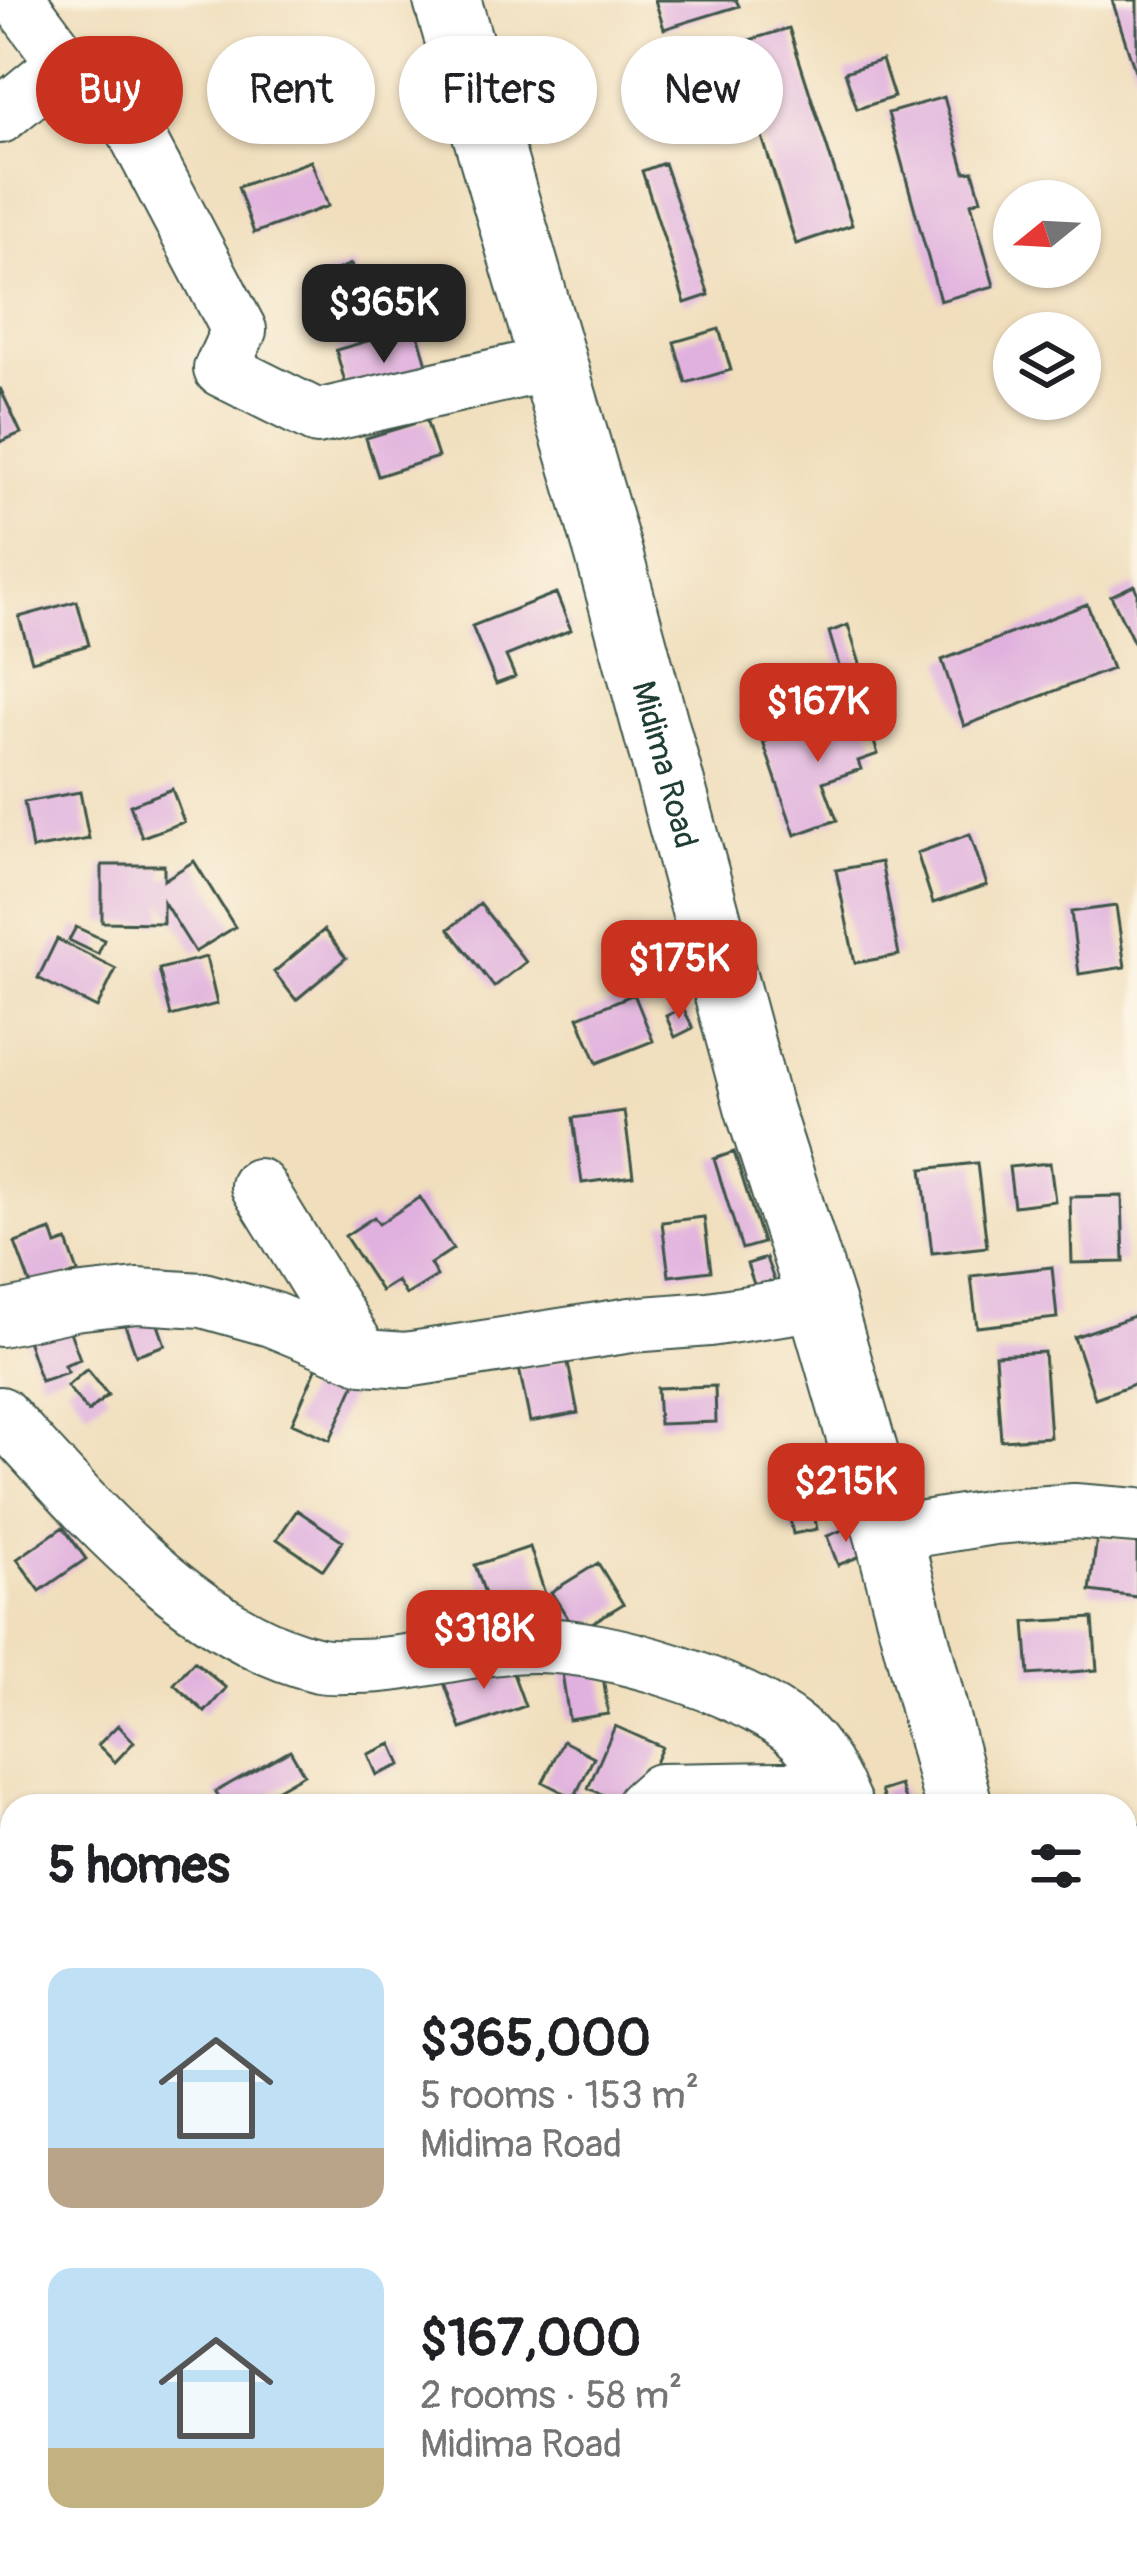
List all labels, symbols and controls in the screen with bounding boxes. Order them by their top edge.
chip: Buy [36,36,183,144]
chip: Rent [207,36,375,144]
chip: Filters [399,36,597,144]
chip: New [621,36,783,144]
north arrow [993,180,1101,288]
map controls [993,180,1101,420]
pin: $365K [300,264,468,366]
text: $365K [329,278,439,327]
button: layers [993,312,1101,420]
pin: $167K [734,663,902,765]
street label: Midima Road [622,677,706,853]
text: $167K [767,677,869,726]
pin: $175K [595,920,763,1022]
text: $175K [628,934,730,983]
pin: $215K [762,1443,930,1545]
text: $215K [795,1457,897,1506]
pin: $318K [400,1590,568,1692]
text: $318K [433,1604,535,1653]
icon: filters [1023,1833,1089,1899]
text: 5 homes [48,1834,230,1898]
text: $365,000 [420,2007,651,2071]
icon: home [144,2016,288,2160]
text: 5 rooms · 153 m² [420,2071,699,2120]
text: Midima Road [420,2120,622,2169]
text: $167,000 [420,2307,641,2371]
icon: home [144,2316,288,2460]
text: 2 rooms · 58 m² [420,2371,682,2420]
text: Midima Road [420,2420,622,2469]

